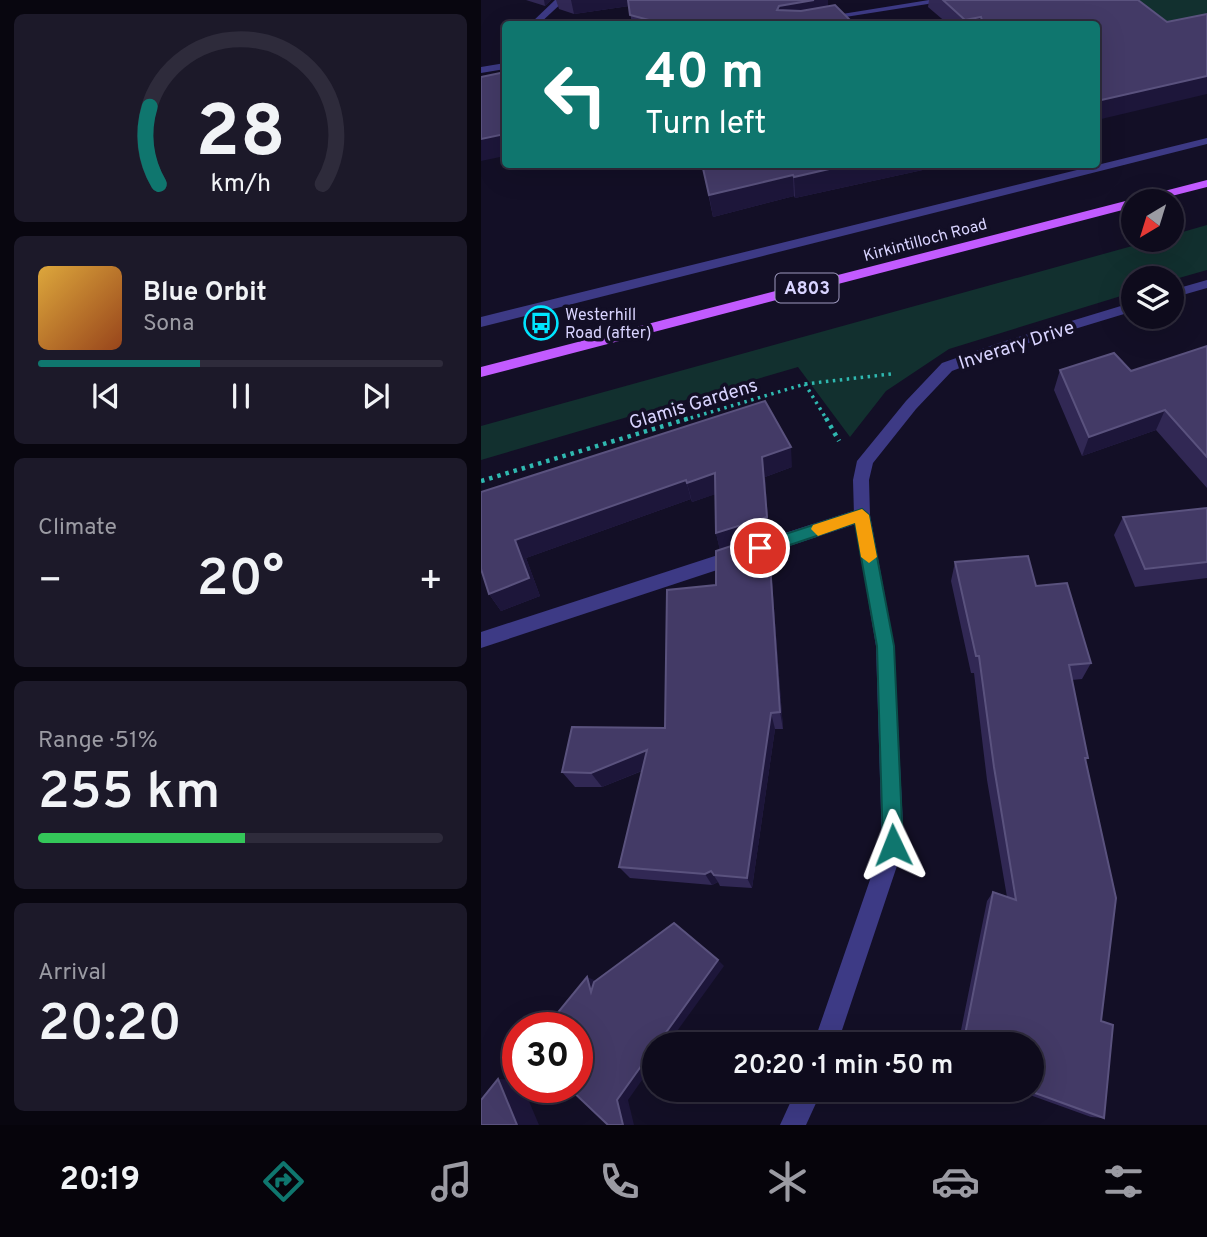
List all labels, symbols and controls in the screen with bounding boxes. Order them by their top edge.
text: 40 m [645,44,764,106]
icon: left [530,49,621,140]
text: 28 [195,90,286,182]
text: Turn left [645,105,766,145]
text: km/h [210,169,271,201]
north arrow [1121,189,1185,252]
map controls [1121,189,1184,329]
street label: Kirkintilloch Road [861,215,990,267]
button: layers [1121,266,1184,329]
road number: A803 [775,274,839,302]
text: Blue Orbit [143,277,267,310]
bus stop icon: Westerhill Road (after) [522,304,560,342]
place label: Westerhill Road (after) [565,306,652,344]
text: Sona [143,310,194,339]
street label: Inverary Drive [956,316,1078,376]
street label: Glamis Gardens [626,374,761,436]
icon: previous [87,377,125,415]
icon: pause [222,377,260,415]
icon: next [357,377,395,415]
text: Climate [38,514,117,543]
pin [730,518,790,578]
icon: arrive [741,529,779,567]
text: 20° [197,548,284,614]
text: − [38,558,63,607]
text: + [418,558,443,607]
text: Range · 51% [38,727,158,756]
text: 255 km [38,761,220,827]
position arrow [856,808,930,882]
text: Arrival [38,959,107,988]
text: 20:20 [38,993,182,1059]
speed limit sign: 30 [502,1012,593,1103]
text: 20:20 · 1 min · 50 m [733,1050,953,1083]
icon: directions [259,1157,308,1206]
icon: music [427,1157,476,1206]
icon: phone [595,1157,644,1206]
icon: climate [763,1157,812,1206]
icon: car [931,1157,980,1206]
icon: filters [1099,1157,1148,1206]
text: 20:19 [59,1161,140,1201]

